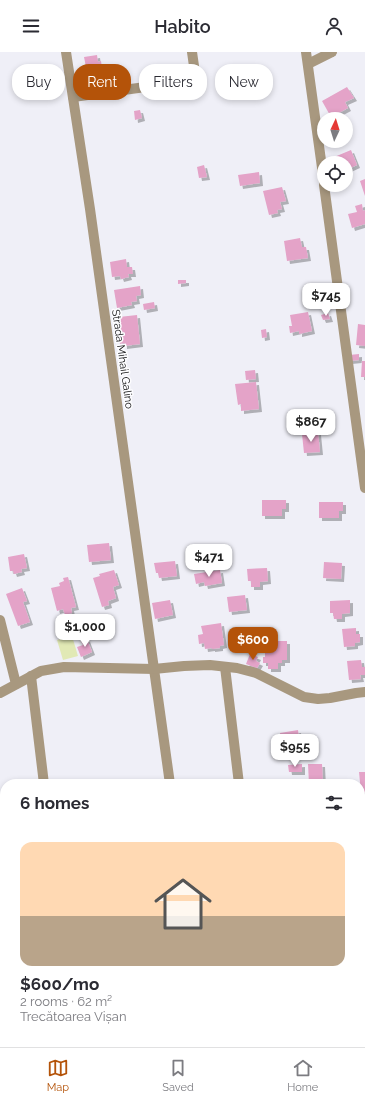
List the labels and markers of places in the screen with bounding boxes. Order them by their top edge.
pin: $745 [302,283,350,317]
pin: $867 [287,409,335,443]
pin: $471 [185,544,233,578]
pin: $1,000 [52,614,118,648]
pin: $600 [229,627,277,661]
pin: $955 [271,734,319,768]

